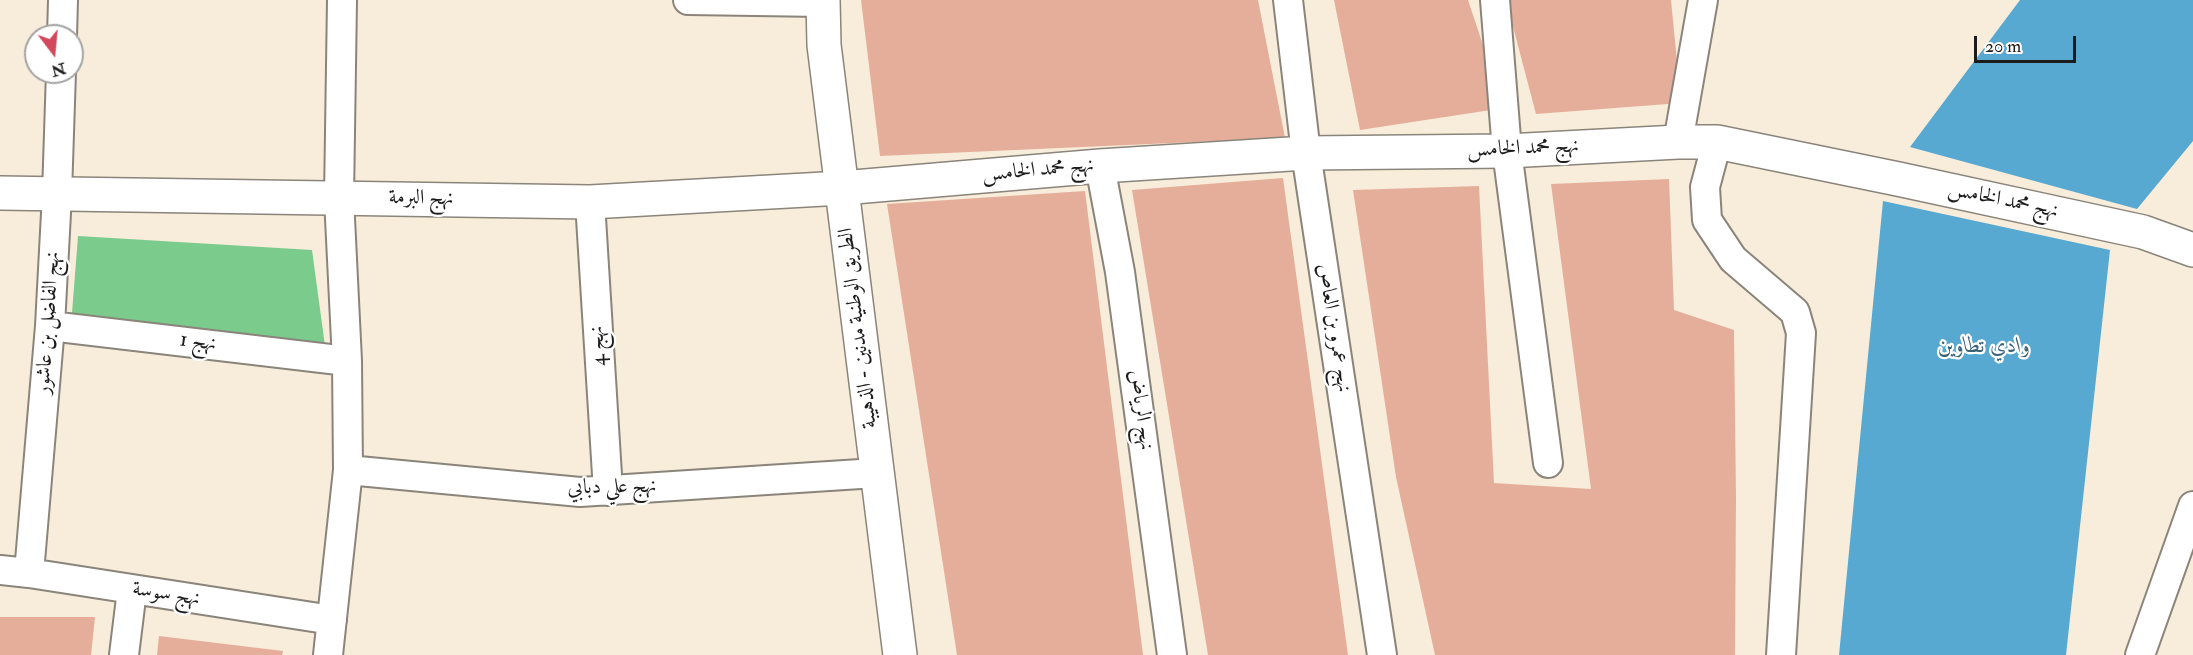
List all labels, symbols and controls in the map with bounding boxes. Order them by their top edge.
north arrow [24,24,84,84]
scale bar [1977,24,2079,62]
text: 20 m [1985,35,2021,58]
text: N [49,58,68,81]
street label: نهج محمد الخامس [1467,134,1579,164]
street label: نهج محمد الخامس [981,154,1095,188]
street label: نهج محمد الخامس [1946,177,2060,225]
street label: نهج البرمة [388,186,454,212]
street label: الطريق الوطنية مدنين - الذهيبة [834,226,884,430]
street label: نهج الفاضل بن عاشور [31,251,67,395]
street label: نهج عمرو بن العاص [1310,262,1356,394]
street label: نهج 4 [585,325,613,367]
street label: نهج 1 [178,328,218,358]
water label: وادي تطاوين [1938,334,2030,360]
street label: نهج الرياض [1122,368,1158,452]
street label: نهج علي دبابي [567,475,657,501]
street label: نهج سوسة [130,577,202,613]

